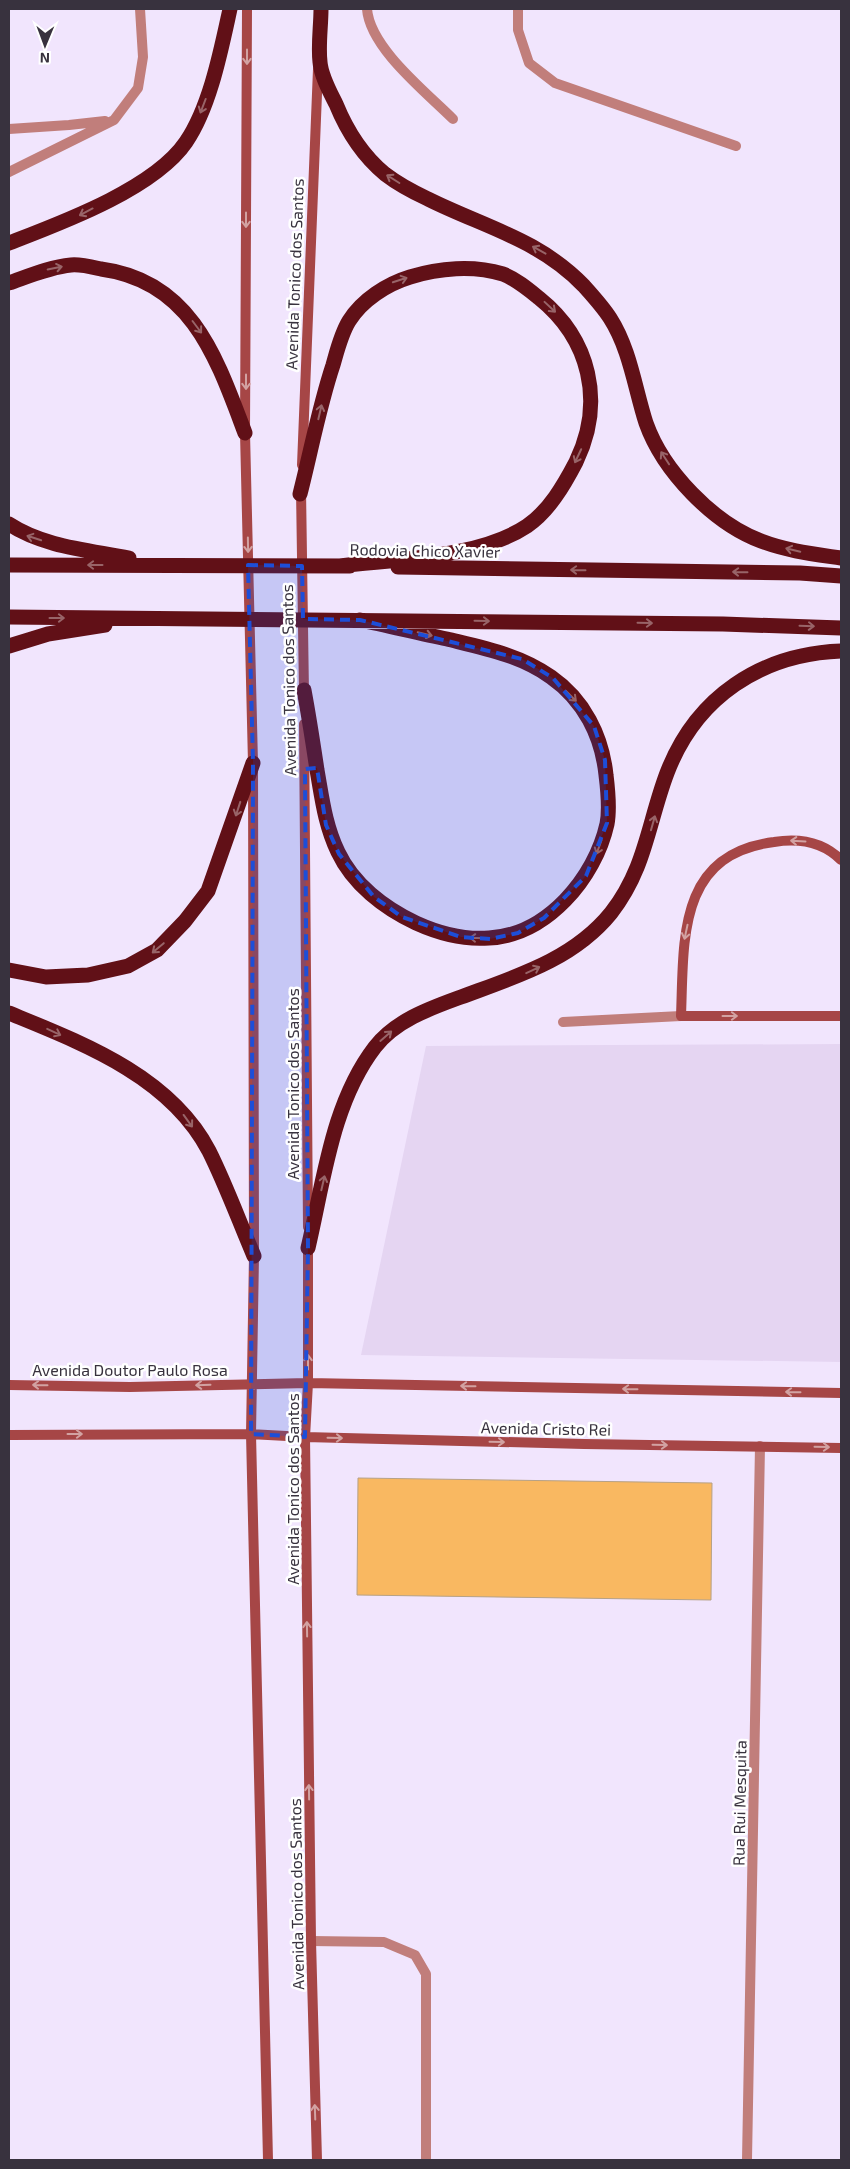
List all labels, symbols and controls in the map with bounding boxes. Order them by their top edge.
north arrow [20,20,70,70]
one-way arrow [242,49,252,65]
text: N [40,50,50,67]
one-way arrow [198,98,207,113]
one-way arrow [387,174,401,184]
street label: Avenida Tonico dos Santos [281,178,307,370]
one-way arrow [79,207,94,217]
one-way arrow [241,212,251,228]
one-way arrow [532,245,547,255]
one-way arrow [47,263,63,273]
one-way arrow [392,275,407,284]
one-way arrow [543,301,556,313]
one-way arrow [191,320,202,333]
one-way arrow [241,374,251,390]
one-way arrow [316,405,325,421]
one-way arrow [573,448,583,463]
one-way arrow [660,451,670,465]
one-way arrow [27,532,43,542]
one-way arrow [243,536,253,553]
street label: Rodovia Chico Xavier [350,539,501,561]
one-way arrow [786,545,802,554]
one-way arrow [87,560,103,570]
one-way arrow [570,565,586,575]
one-way arrow [732,567,748,577]
street label: Avenida Tonico dos Santos [277,584,299,776]
one-way arrow [49,613,65,622]
one-way arrow [474,616,490,626]
one-way arrow [636,618,652,628]
one-way arrow [799,622,815,631]
one-way arrow [416,630,432,639]
one-way arrow [565,690,577,702]
one-way arrow [232,801,242,817]
one-way arrow [648,815,658,831]
one-way arrow [790,837,806,846]
one-way arrow [594,839,603,855]
one-way arrow [680,923,690,939]
one-way arrow [469,933,485,943]
one-way arrow [152,942,165,953]
one-way arrow [525,965,540,974]
street label: Avenida Tonico dos Santos [283,988,302,1180]
one-way arrow [722,1011,738,1021]
one-way arrow [46,1028,61,1038]
one-way arrow [380,1031,393,1042]
one-way arrow [183,1113,193,1127]
one-way arrow [319,1175,328,1191]
one-way arrow [303,1354,313,1370]
street label: Avenida Doutor Paulo Rosa [32,1360,228,1379]
one-way arrow [32,1380,48,1390]
one-way arrow [195,1380,211,1389]
one-way arrow [460,1381,476,1391]
one-way arrow [622,1384,638,1394]
one-way arrow [785,1387,801,1397]
street label: Avenida Tonico dos Santos [283,1393,302,1585]
street label: Avenida Cristo Rei [481,1417,611,1439]
one-way arrow [67,1430,83,1439]
one-way arrow [326,1433,342,1443]
one-way arrow [488,1437,505,1447]
one-way arrow [651,1440,667,1450]
one-way arrow [814,1443,830,1452]
one-way arrow [302,1621,312,1638]
street label: Rua Rui Mesquita [728,1740,750,1866]
one-way arrow [304,1784,314,1800]
street label: Avenida Tonico dos Santos [285,1798,307,1990]
one-way arrow [311,2104,320,2120]

